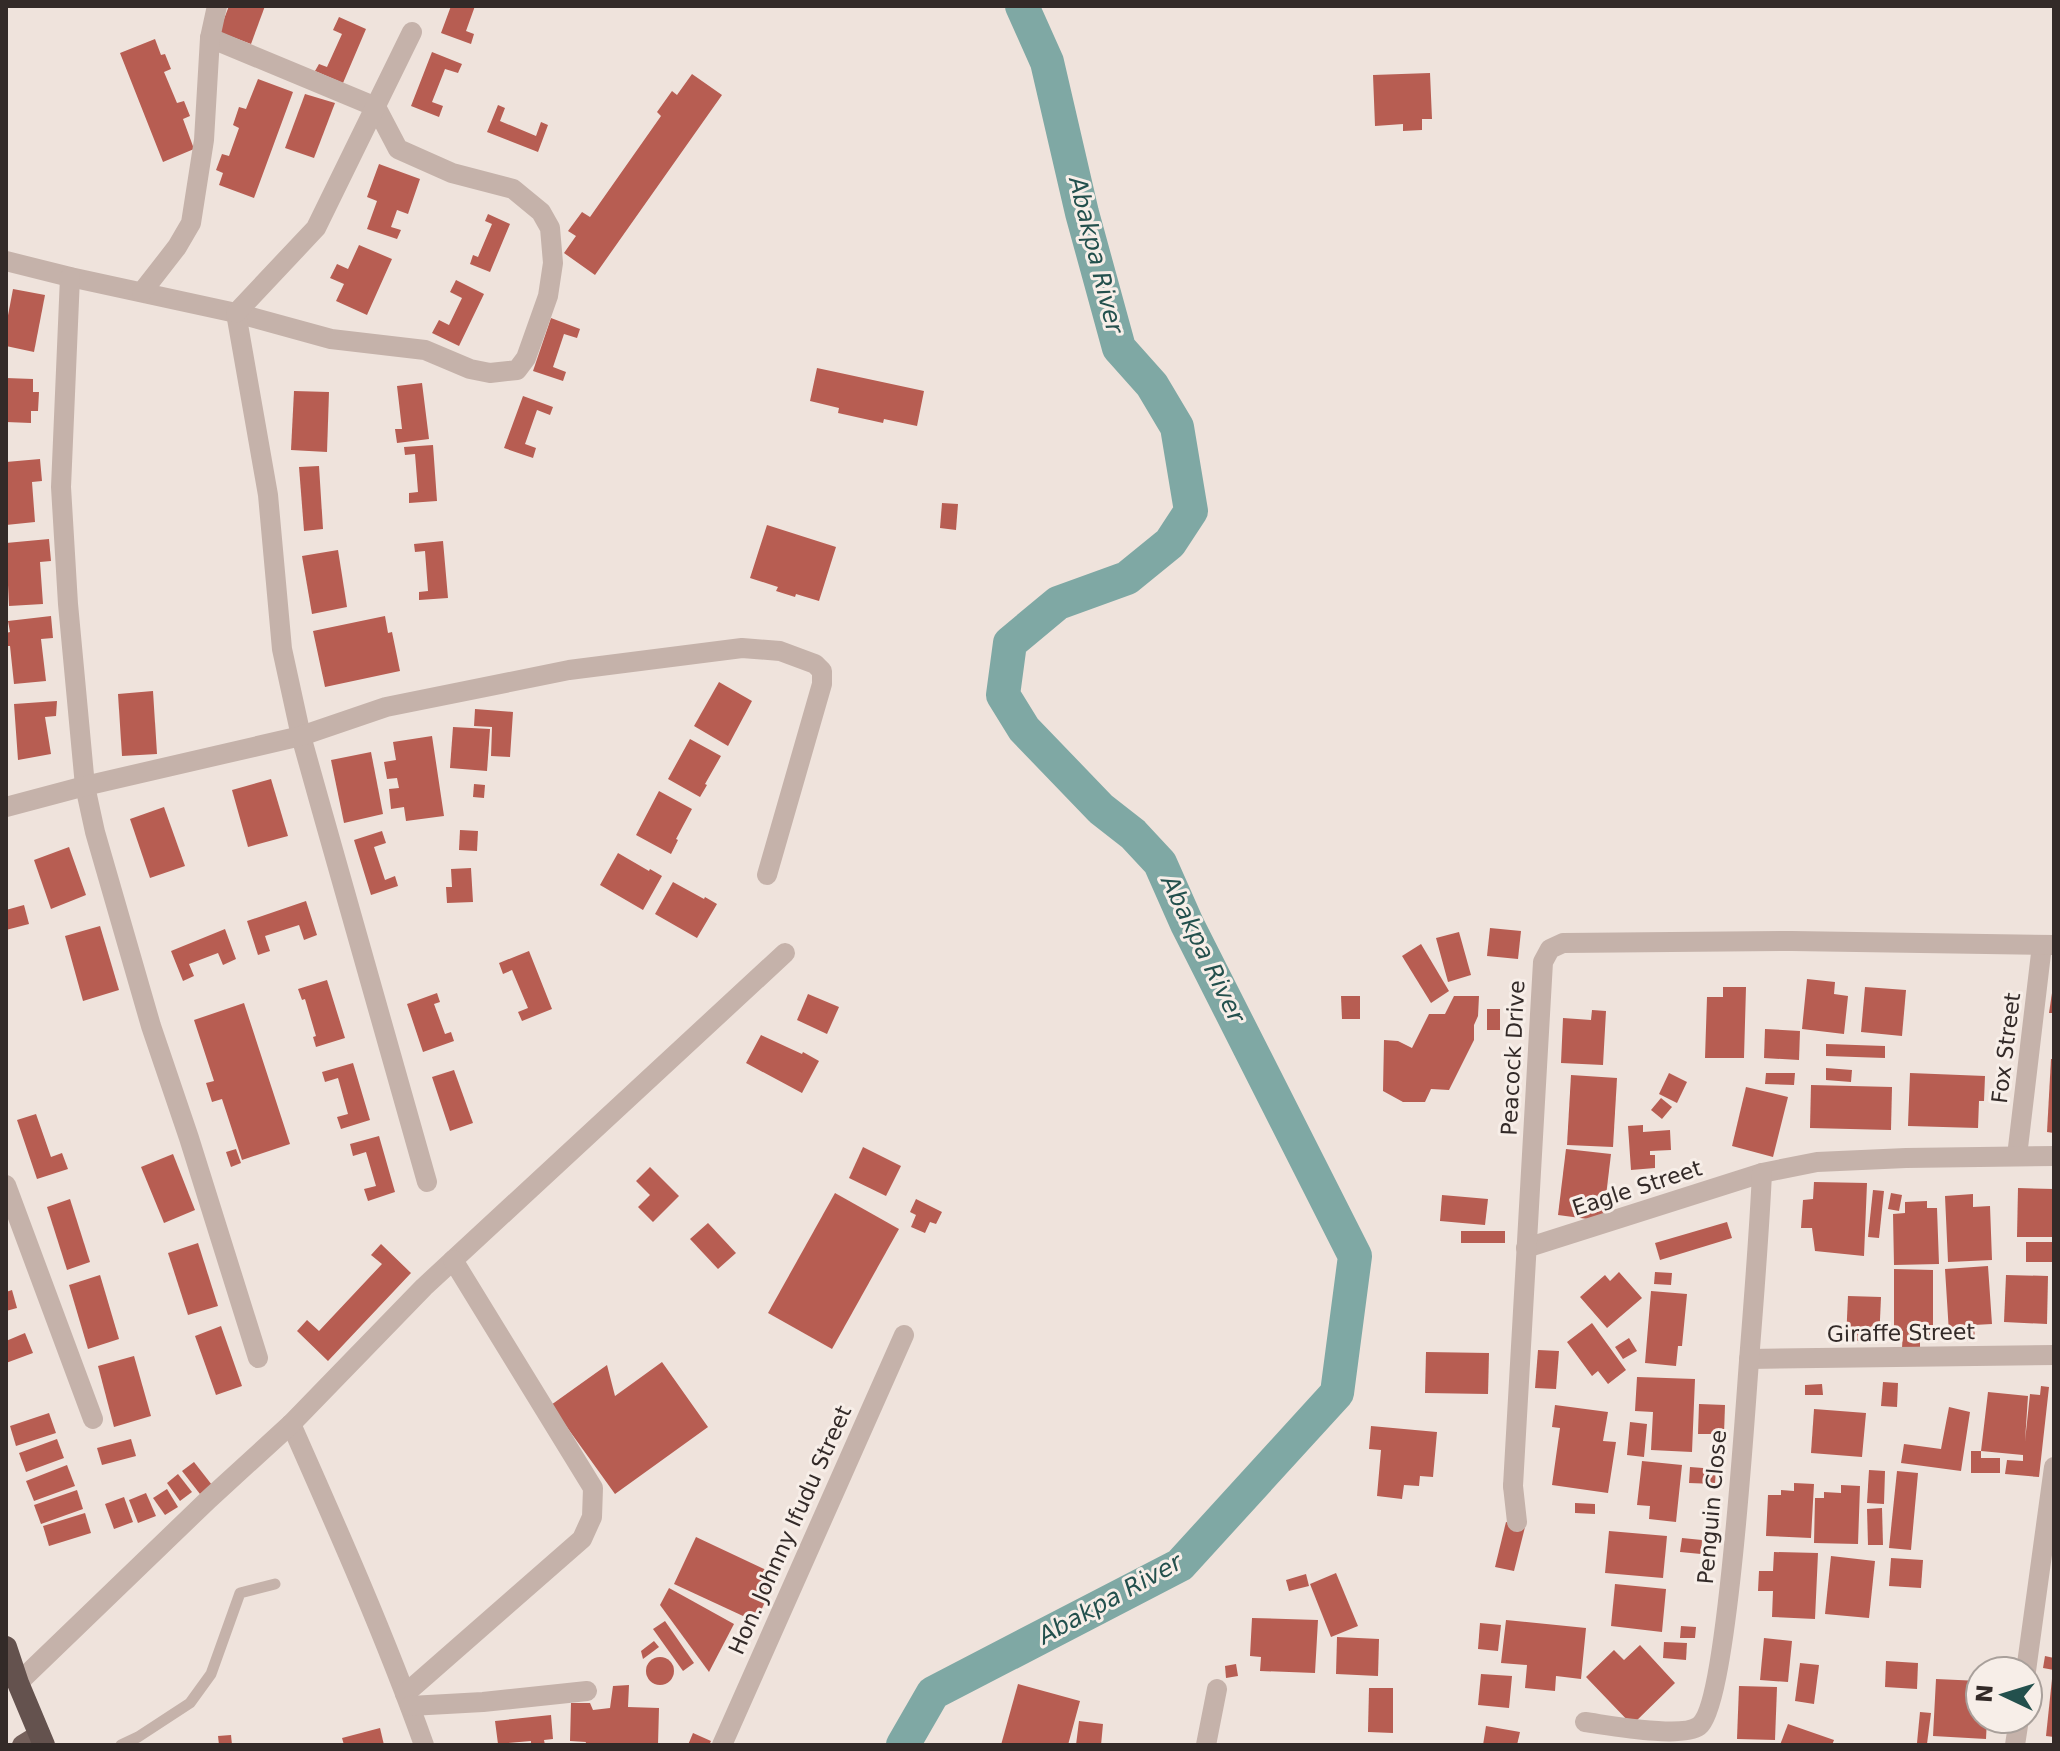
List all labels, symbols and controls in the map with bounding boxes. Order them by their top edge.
water label: Abakpa River [1063,172,1129,338]
water label: Abakpa River [1154,869,1252,1029]
street label: Peacock Drive [1496,980,1530,1136]
street label: Fox Street [1987,991,2025,1105]
street label: Eagle Street [1569,1155,1705,1221]
street label: Giraffe Street [1827,1319,1976,1347]
street label: Hon. Johnny Ifudu Street [724,1401,856,1658]
street label: Penguin Close [1693,1429,1731,1585]
water label: Abakpa River [1031,1547,1189,1651]
north arrow [1964,1655,2044,1735]
text: N [1971,1684,1998,1704]

